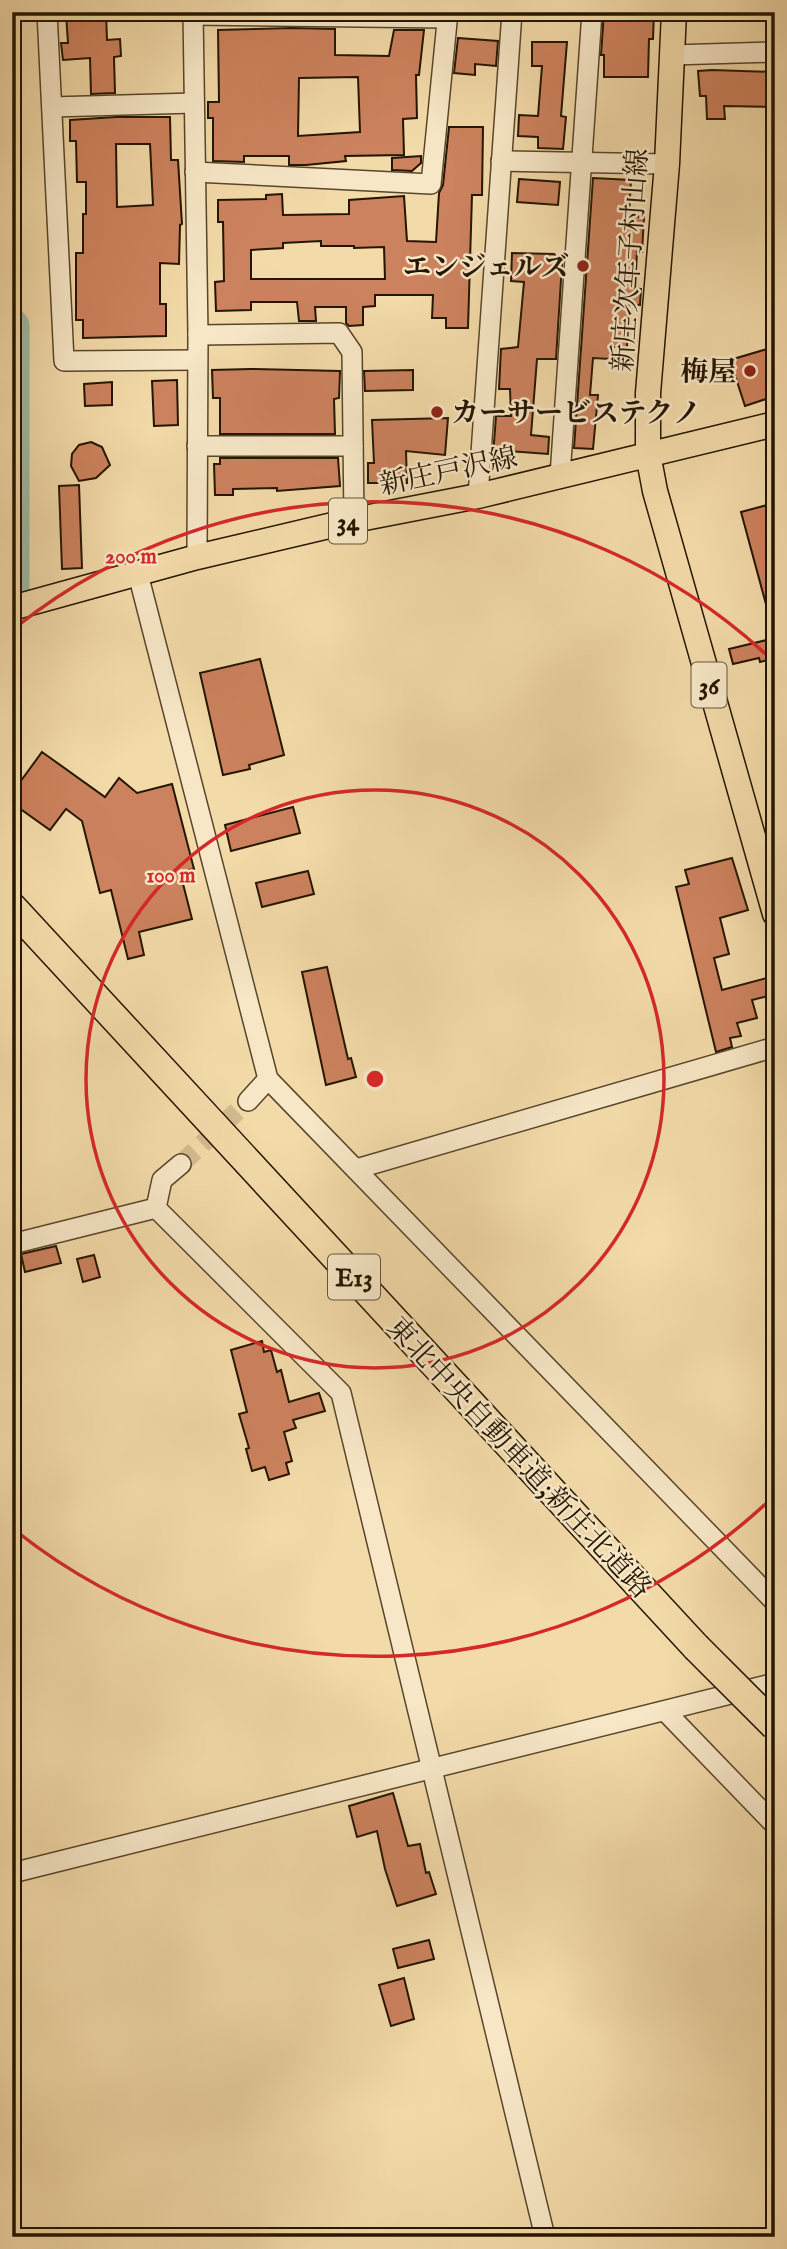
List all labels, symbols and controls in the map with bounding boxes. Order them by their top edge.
street label: 新庄次年子村山線 [606,147,657,373]
place label: エンジェルズ [403,251,569,286]
marker: エンジェルズ [575,258,591,274]
place label: 梅屋 [680,356,736,391]
marker: 梅屋 [742,363,758,379]
place label: カーサービステクノ [451,397,701,432]
marker: カーサービステクノ [429,404,445,420]
street label: 新庄戸沢線 [376,441,521,504]
road number: 34 [329,499,367,544]
text: 200 m [105,544,157,571]
road number: 36 [692,663,726,708]
text: 100 m [146,863,196,890]
centre of rings [363,1067,387,1091]
road number: E13 [328,1254,380,1300]
street label: 東北中央自動車道;新庄北道路 [379,1311,658,1607]

